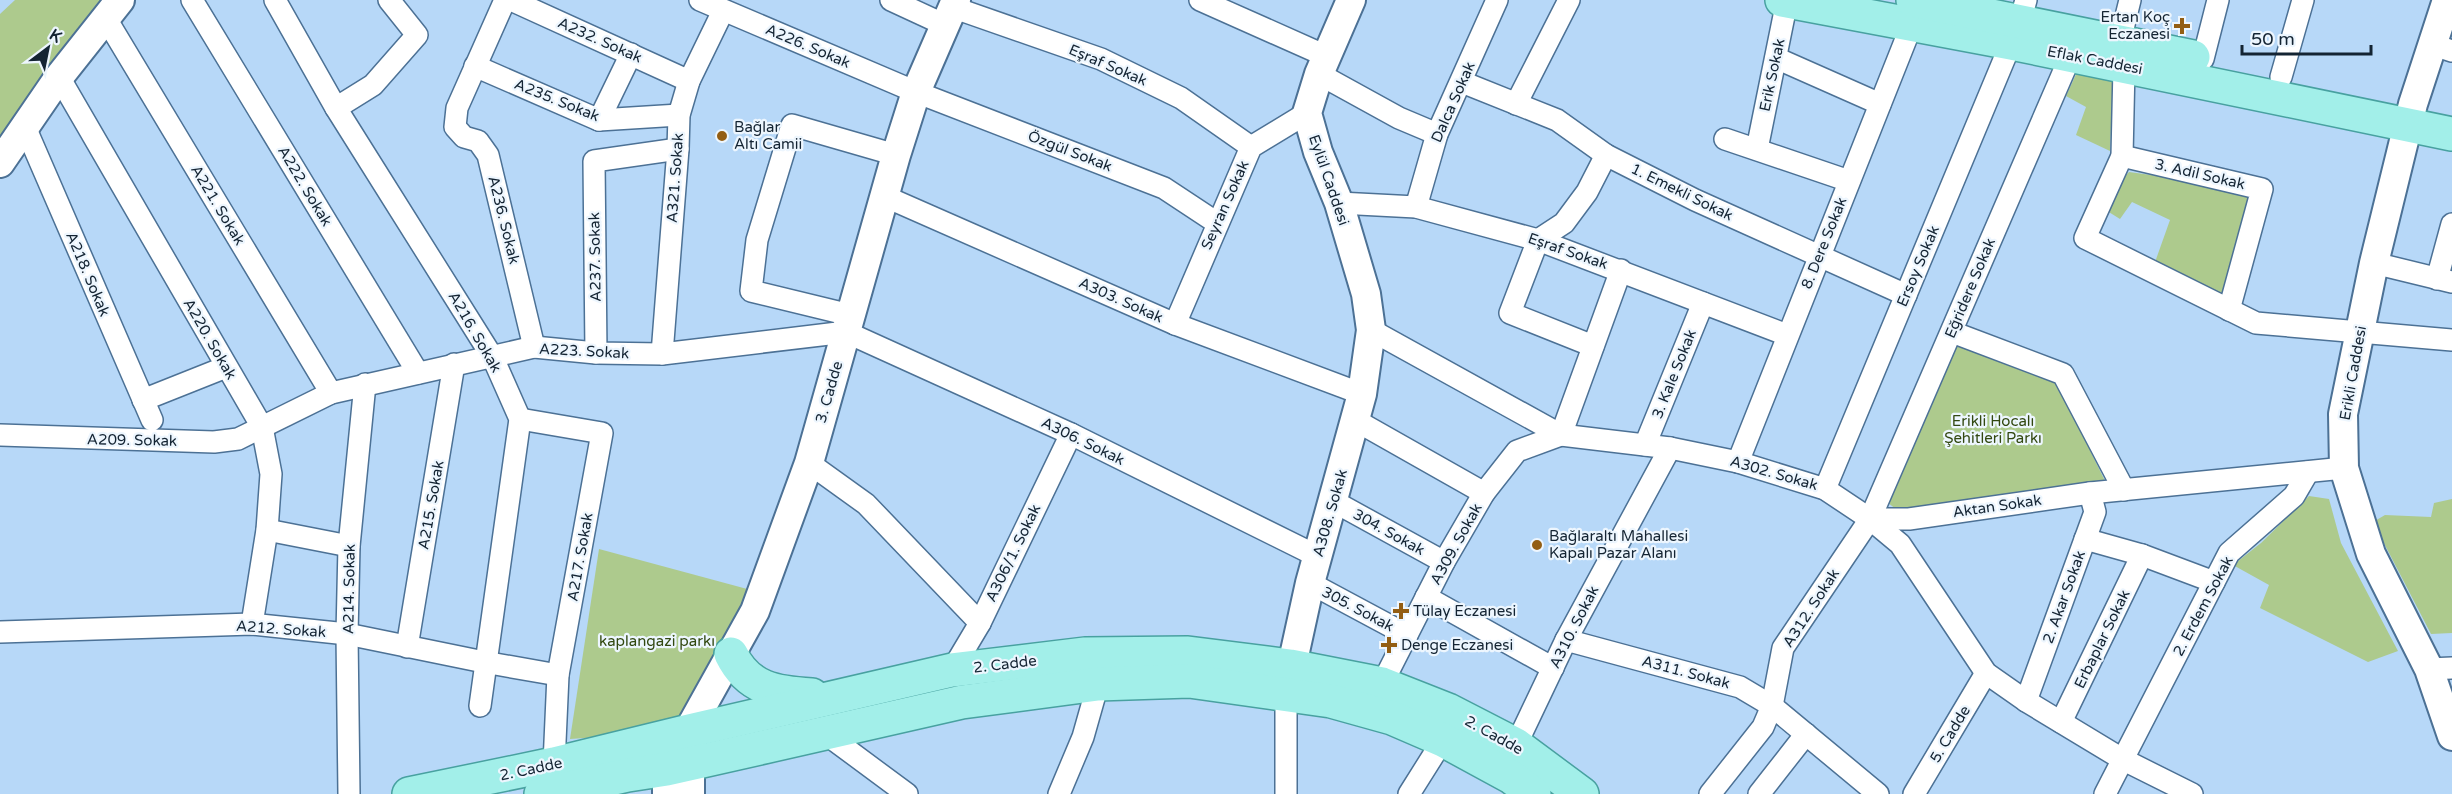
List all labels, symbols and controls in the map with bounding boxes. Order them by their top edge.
place label: Ertan Koç Eczanesi [2100,8,2170,43]
street label: A232. Sokak [555,13,645,67]
north arrow [18,18,78,78]
scale bar [2242,18,2371,56]
marker: Ertan Koç Eczanesi [2175,19,2189,33]
street label: A226. Sokak [763,20,853,72]
text: K [46,25,65,48]
text: 50 m [2251,28,2295,50]
street label: Erik Sokak [1756,37,1788,113]
street label: Eşraf Sokak [1066,40,1150,90]
street label: Eflak Caddesi [2046,42,2144,78]
street label: Dalca Sokak [1427,59,1479,145]
street label: A235. Sokak [512,75,602,125]
place label: Bağlar Altı Camii [734,118,802,153]
street label: Özgül Sokak [1025,127,1115,175]
marker: Bağlar Altı Camii [715,129,729,143]
street label: A321. Sokak [663,132,687,224]
street label: Eylül Caddesi [1305,132,1353,228]
street label: A222. Sokak [274,143,336,229]
street label: 3. Adil Sokak [2153,155,2247,193]
street label: Seyran Sokak [1197,158,1253,252]
street label: 1. Emekli Sokak [1628,159,1736,225]
street label: A221. Sokak [187,162,249,248]
street label: A236. Sokak [484,174,524,266]
street label: 8. Dere Sokak [1797,194,1851,292]
street label: A237. Sokak [585,212,605,302]
street label: Ersoy Sokak [1893,223,1943,309]
street label: A218. Sokak [62,229,114,319]
street label: Eşraf Sokak [1526,229,1610,273]
street label: Eğridere Sokak [1941,235,1999,341]
street label: A303. Sokak [1076,273,1166,327]
street label: A216. Sokak [445,288,505,376]
street label: A220. Sokak [180,295,240,383]
street label: Erikli Caddesi [2336,324,2370,422]
street label: 3. Kale Sokak [1648,327,1700,421]
street label: A223. Sokak [538,340,630,362]
street label: 3. Cadde [812,359,846,425]
park label: Erikli Hocalı Şehitleri Parkı [1944,412,2042,447]
street label: A306. Sokak [1038,413,1128,469]
street label: A209. Sokak [87,430,177,450]
street label: A302. Sokak [1728,452,1820,494]
street label: A215. Sokak [414,459,448,551]
street label: A308. Sokak [1309,467,1351,559]
street label: Aktan Sokak [1951,491,2043,521]
street label: A309. Sokak [1426,500,1486,588]
street label: A306/1. Sokak [982,501,1044,605]
street label: 304. Sokak [1350,505,1428,559]
street label: A217. Sokak [563,511,597,603]
place label: Bağlaraltı Mahallesi Kapalı Pazar Alanı [1549,527,1688,562]
marker: Bağlaraltı Mahallesi Kapalı Pazar Alanı [1530,538,1544,552]
street label: A214. Sokak [339,544,359,634]
street label: 2. Akar Sokak [2039,548,2089,646]
street label: 2. Erdem Sokak [2169,553,2237,659]
street label: A312. Sokak [1779,565,1843,651]
street label: 305. Sokak [1319,583,1397,635]
street label: A310. Sokak [1545,583,1603,671]
street label: Erbaplar Sokak [2070,587,2134,691]
place label: Tülay Eczanesi [1413,602,1516,620]
marker: Tülay Eczanesi [1394,604,1408,618]
street label: A212. Sokak [235,617,327,641]
park label: kaplangazi parkı [599,632,715,650]
place label: Denge Eczanesi [1401,636,1513,654]
marker: Denge Eczanesi [1382,638,1396,652]
street label: 2. Cadde [972,651,1038,677]
street label: A311. Sokak [1640,652,1732,692]
street label: 5. Cadde [1926,702,1974,766]
street label: 2. Cadde [1462,712,1526,758]
street label: 2. Cadde [498,754,564,784]

